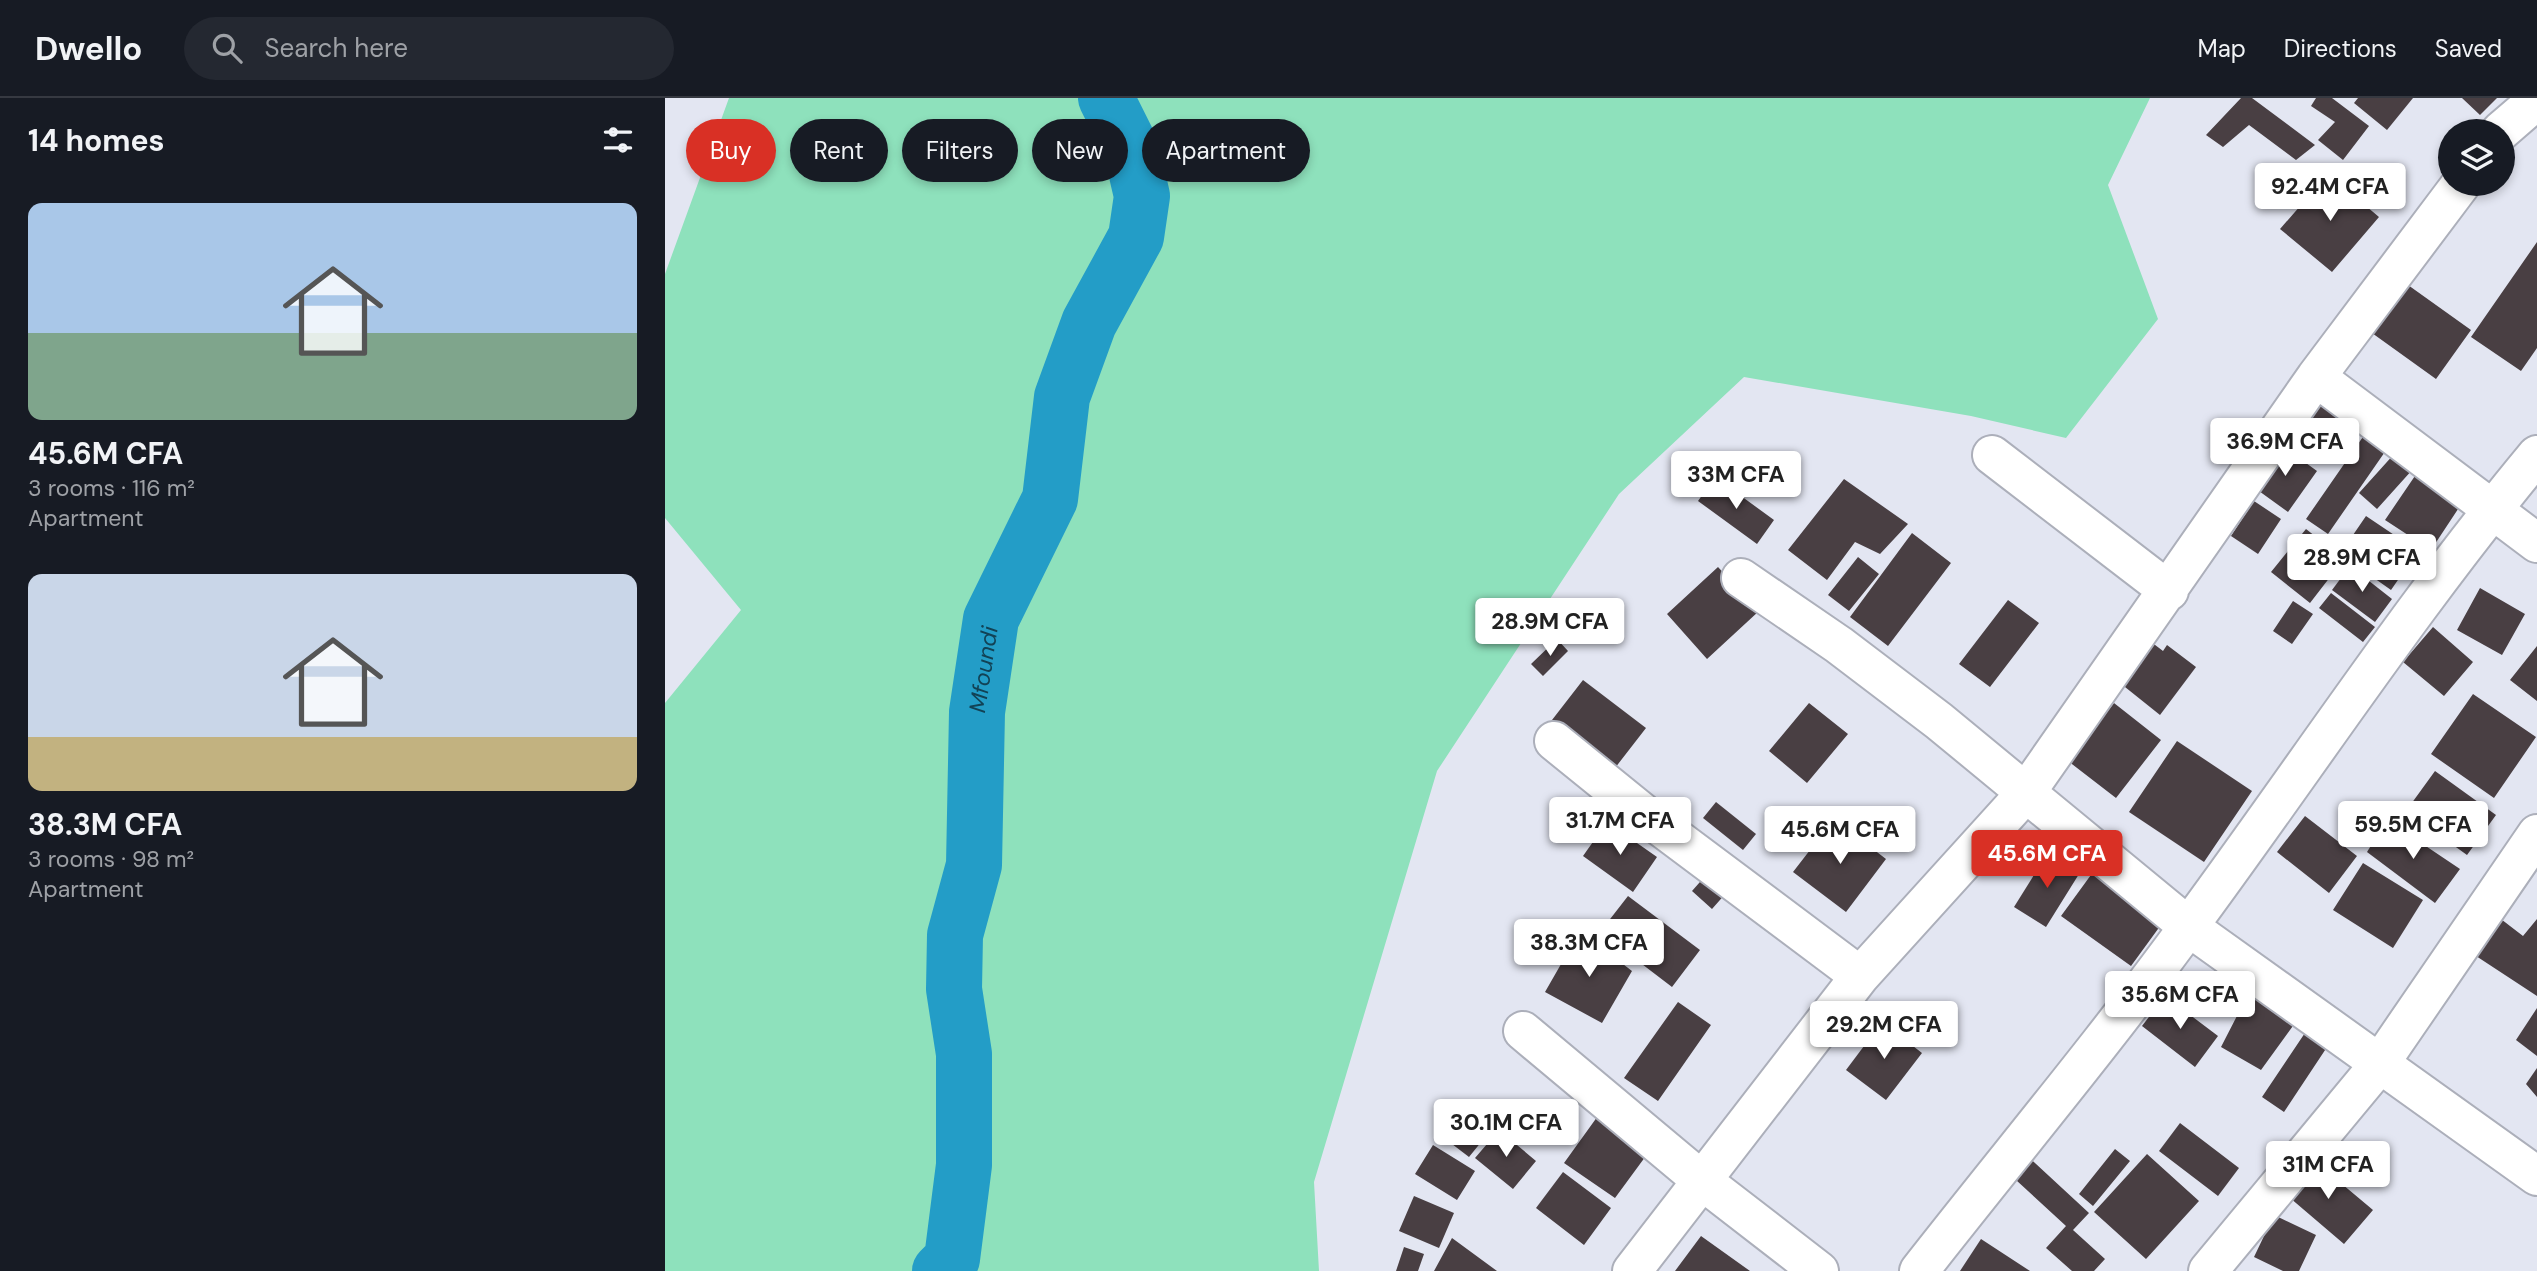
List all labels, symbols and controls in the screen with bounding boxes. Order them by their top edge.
search box [184,17,674,80]
text: Dwello [35,27,142,70]
icon: search [208,29,246,67]
text: Search here [264,31,408,65]
text: Map [2198,33,2246,64]
text: Directions [2284,33,2397,64]
text: Saved [2435,33,2502,64]
chip: Buy [686,119,776,182]
chip: Rent [790,119,888,182]
chip: Filters [902,119,1018,182]
chip: New [1032,119,1128,182]
chip: Apartment [1142,119,1310,182]
map controls [2438,119,2515,196]
button: layers [2438,119,2515,196]
text: 14 homes [28,121,165,160]
icon: filters [599,121,637,159]
pin: 92.4M CFA [2250,164,2410,223]
text: 92.4M CFA [2271,171,2389,201]
icon: home [270,248,396,374]
pin: 36.9M CFA [2205,418,2365,478]
text: 36.9M CFA [2226,426,2344,456]
text: 45.6M CFA [28,434,183,473]
pin: 33M CFA [1671,452,1801,511]
text: 33M CFA [1687,459,1785,489]
text: 3 rooms · 116 m² [28,473,195,503]
text: Apartment [28,503,143,533]
pin: 28.9M CFA [2282,534,2442,594]
text: 28.9M CFA [2303,542,2421,572]
pin: 28.9M CFA [1470,598,1630,658]
text: 28.9M CFA [1491,606,1609,636]
icon: home [270,619,396,745]
water label: Mfoundi [962,624,1005,715]
pin: 31.7M CFA [1540,798,1700,857]
pin: 59.5M CFA [2333,802,2493,861]
text: 38.3M CFA [28,805,182,844]
text: 31.7M CFA [1565,805,1675,835]
pin: 45.6M CFA [1760,806,1920,866]
text: 59.5M CFA [2354,809,2472,839]
text: 45.6M CFA [1780,814,1900,844]
pin: 45.6M CFA [1967,830,2127,890]
text: 45.6M CFA [1987,838,2107,868]
text: 3 rooms · 98 m² [28,844,194,874]
text: Apartment [28,874,143,904]
pin: 38.3M CFA [1509,920,1669,979]
text: 38.3M CFA [1530,927,1648,957]
pin: 35.6M CFA [2100,972,2260,1031]
text: 35.6M CFA [2121,979,2239,1009]
pin: 29.2M CFA [1804,1002,1964,1061]
text: 29.2M CFA [1826,1009,1942,1039]
pin: 30.1M CFA [1426,1100,1586,1159]
text: 30.1M CFA [1450,1107,1562,1137]
pin: 31M CFA [2263,1142,2393,1201]
text: 31M CFA [2282,1149,2374,1179]

